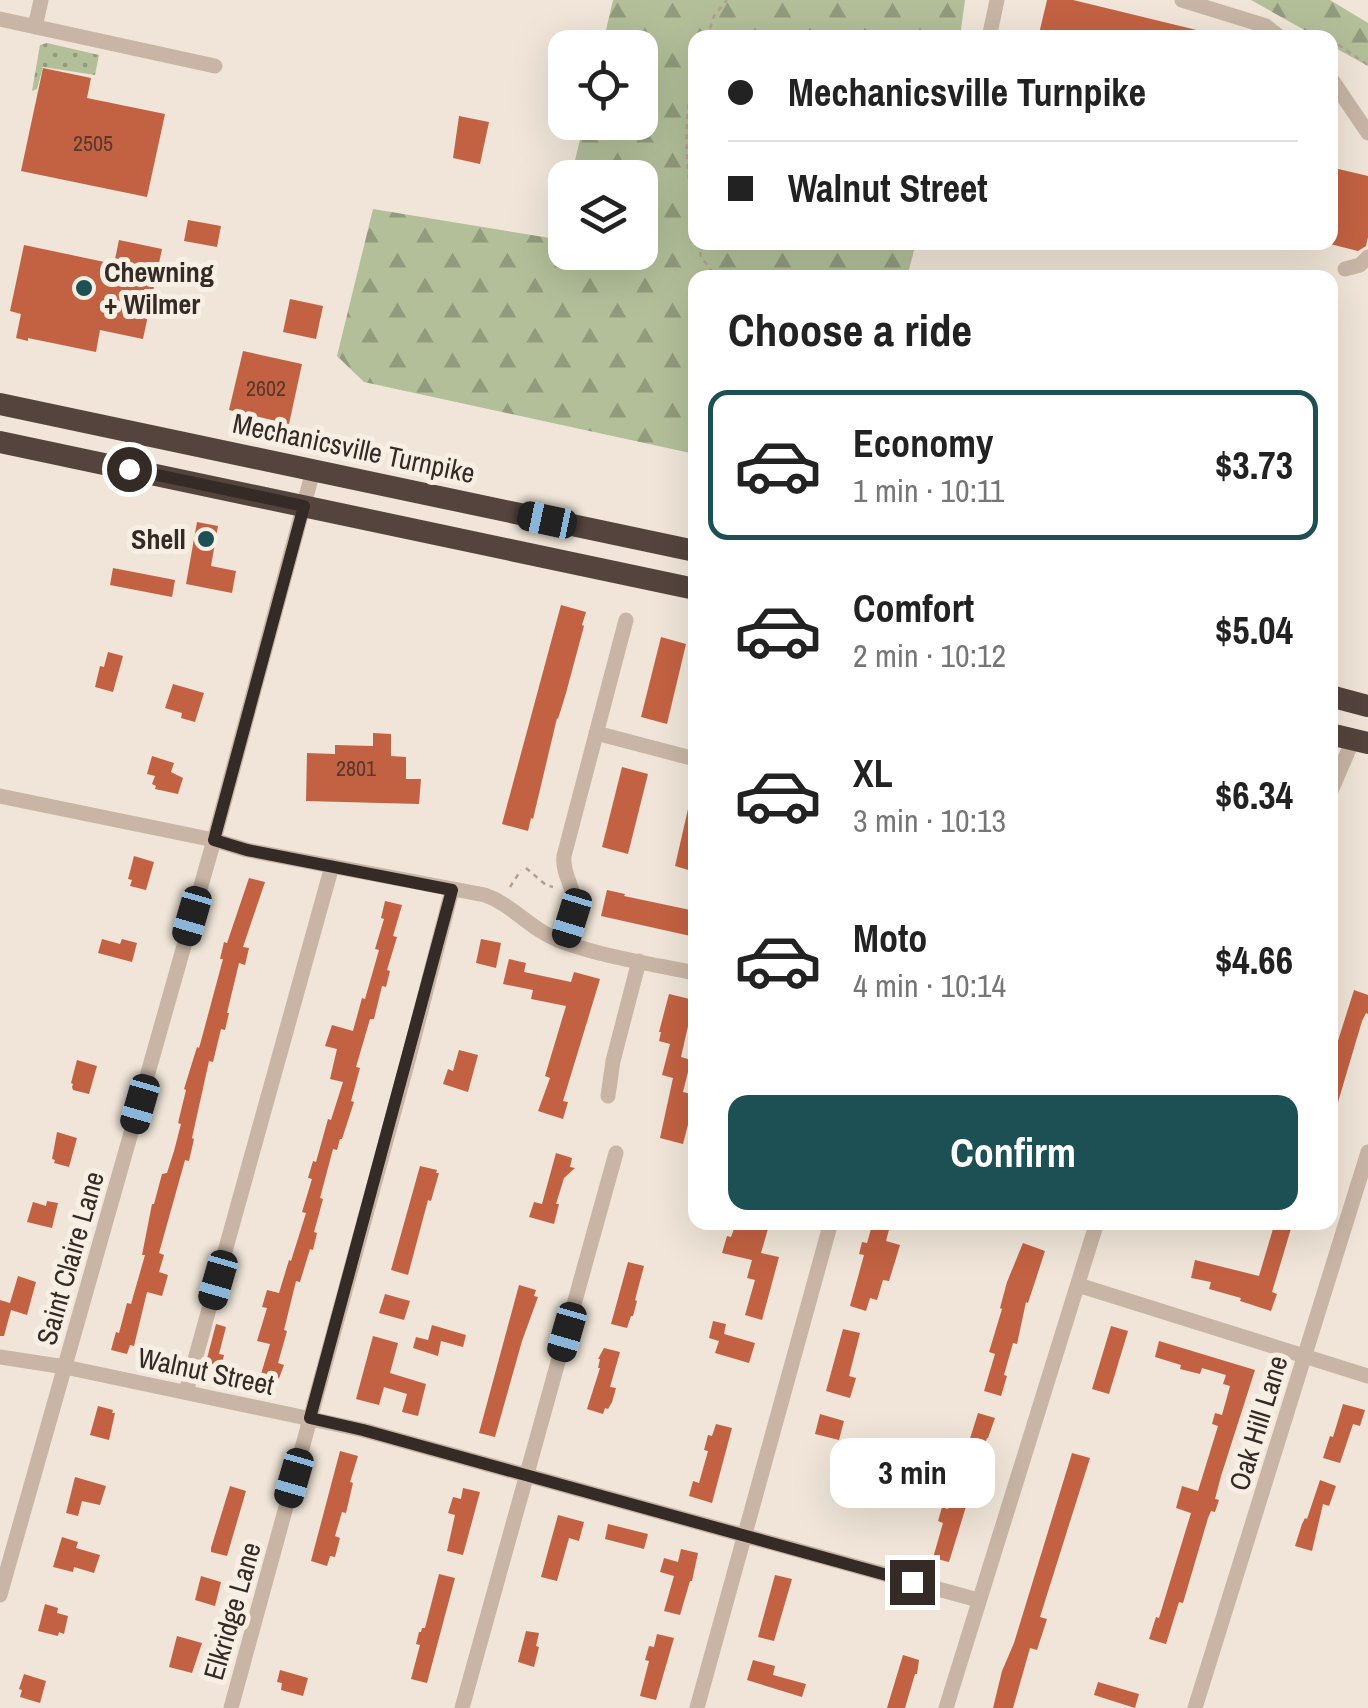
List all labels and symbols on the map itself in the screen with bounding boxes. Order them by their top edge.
house number: 2505 [73,128,113,158]
place label: Chewning + Wilmer [104,253,214,323]
marker: Chewning + Wilmer [73,277,95,299]
house number: 2602 [246,373,286,403]
street label: Mechanicsville Turnpike [229,404,479,492]
route start [107,447,152,492]
car [515,499,579,541]
place label: Shell [131,520,186,558]
marker: Shell [195,528,217,550]
house number: 2801 [336,753,376,783]
car [169,883,215,949]
car [549,885,595,951]
car [117,1071,163,1137]
street label: Saint Claire Lane [27,1167,113,1349]
car [195,1247,241,1313]
car [544,1299,590,1365]
street label: Walnut Street [134,1338,278,1404]
street label: Oak Hill Lane [1219,1351,1297,1495]
callout: 3 min [830,1437,994,1507]
car [271,1445,317,1511]
street label: Elkridge Lane [194,1538,270,1684]
route end [890,1560,935,1605]

